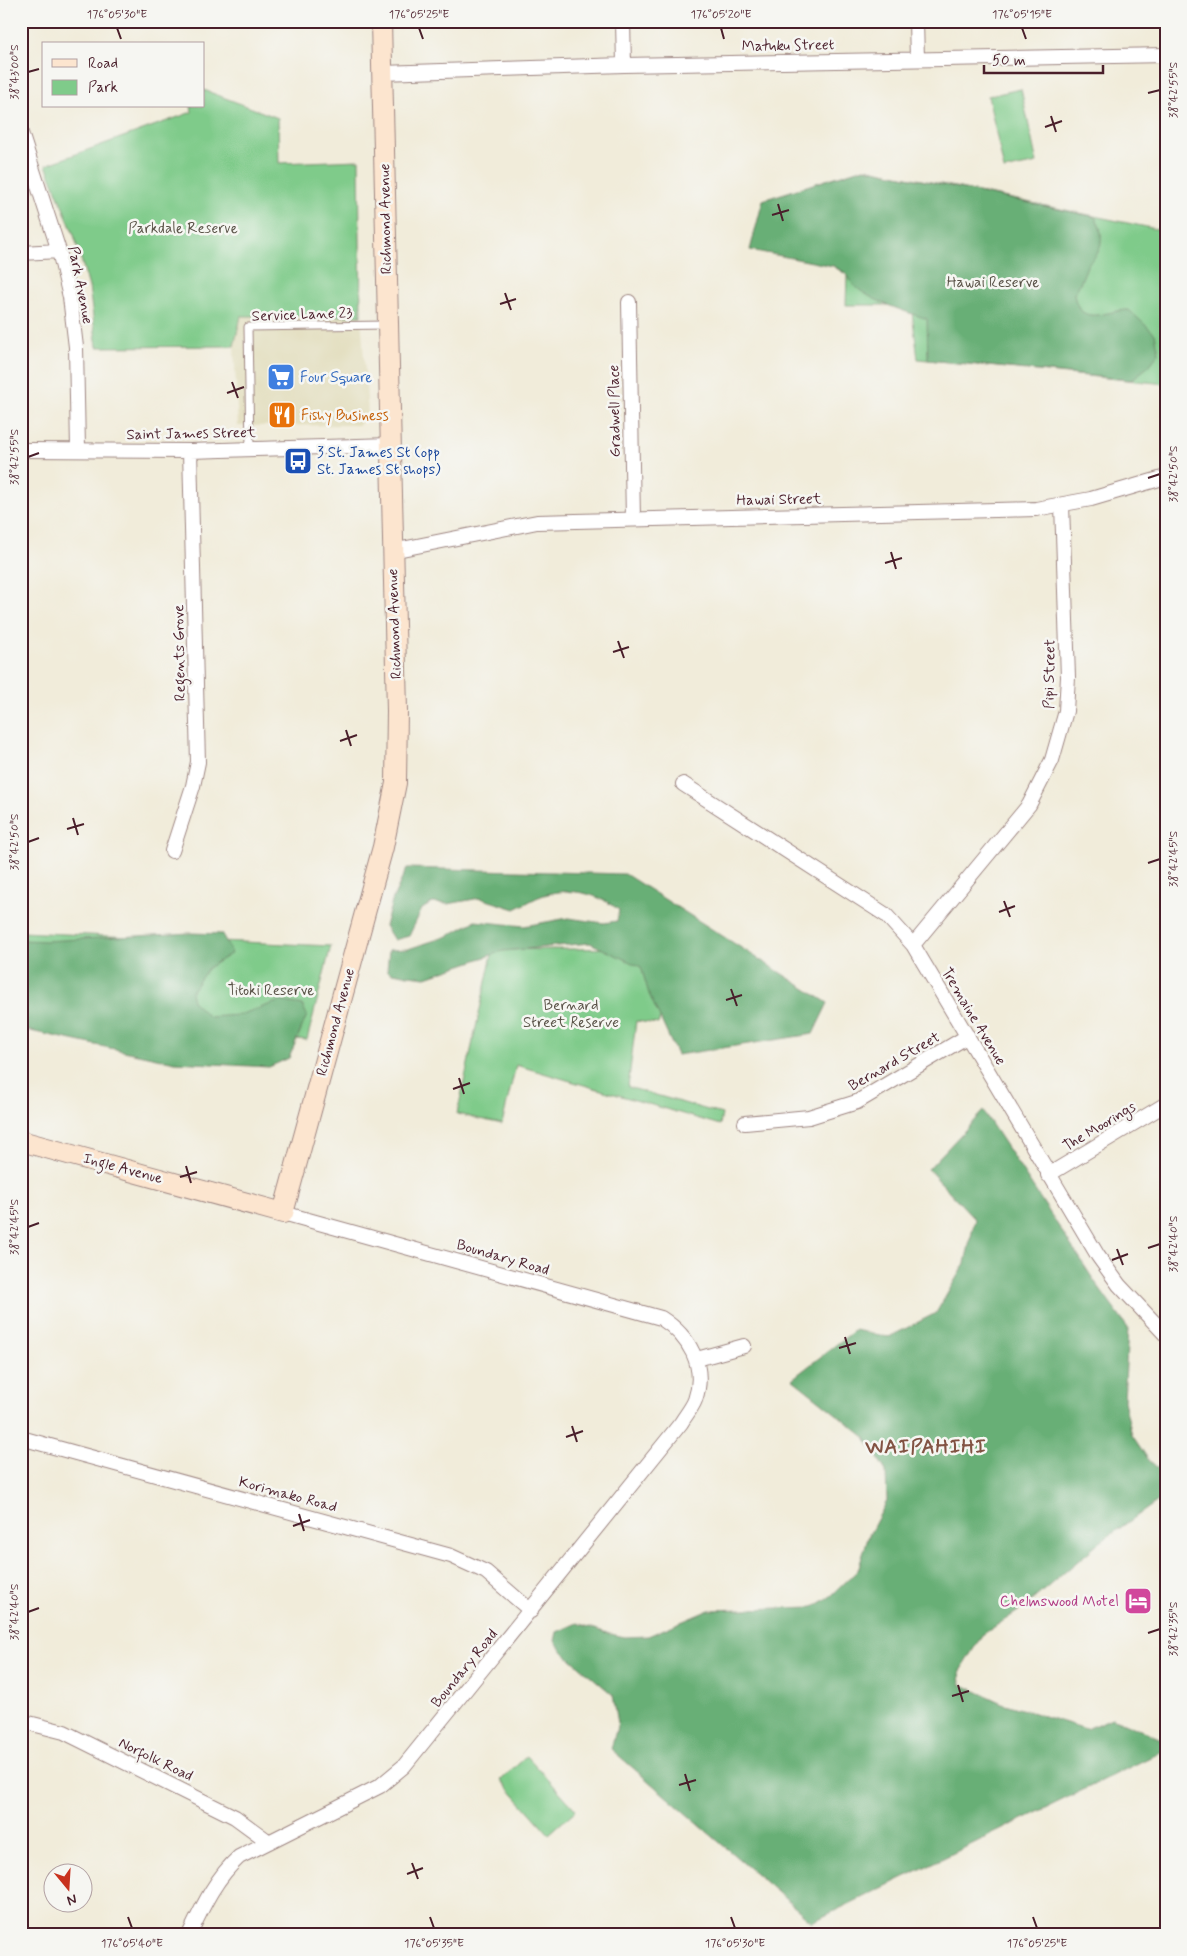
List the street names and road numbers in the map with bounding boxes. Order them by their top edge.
street label: Matuku Street [741,35,835,57]
street label: Richmond Avenue [375,163,397,274]
street label: Park Avenue [63,244,97,326]
street label: Service Lane 23 [251,303,353,327]
street label: Gradwell Place [604,364,626,457]
street label: Saint James Street [126,423,256,445]
street label: Hawai Street [736,489,822,511]
street label: Richmond Avenue [383,568,407,680]
street label: Regents Grove [169,604,192,702]
street label: Pipi Street [1039,639,1061,709]
street label: Tremaine Avenue [936,964,1010,1069]
street label: Richmond Avenue [312,966,360,1078]
street label: Bernard Street [845,1028,944,1096]
street label: The Moorings [1059,1097,1141,1157]
street label: Ingle Avenue [81,1149,165,1190]
street label: Boundary Road [454,1235,552,1281]
street label: Korimako Road [236,1472,339,1518]
street label: Boundary Road [427,1625,503,1712]
street label: Norfolk Road [114,1733,196,1788]

